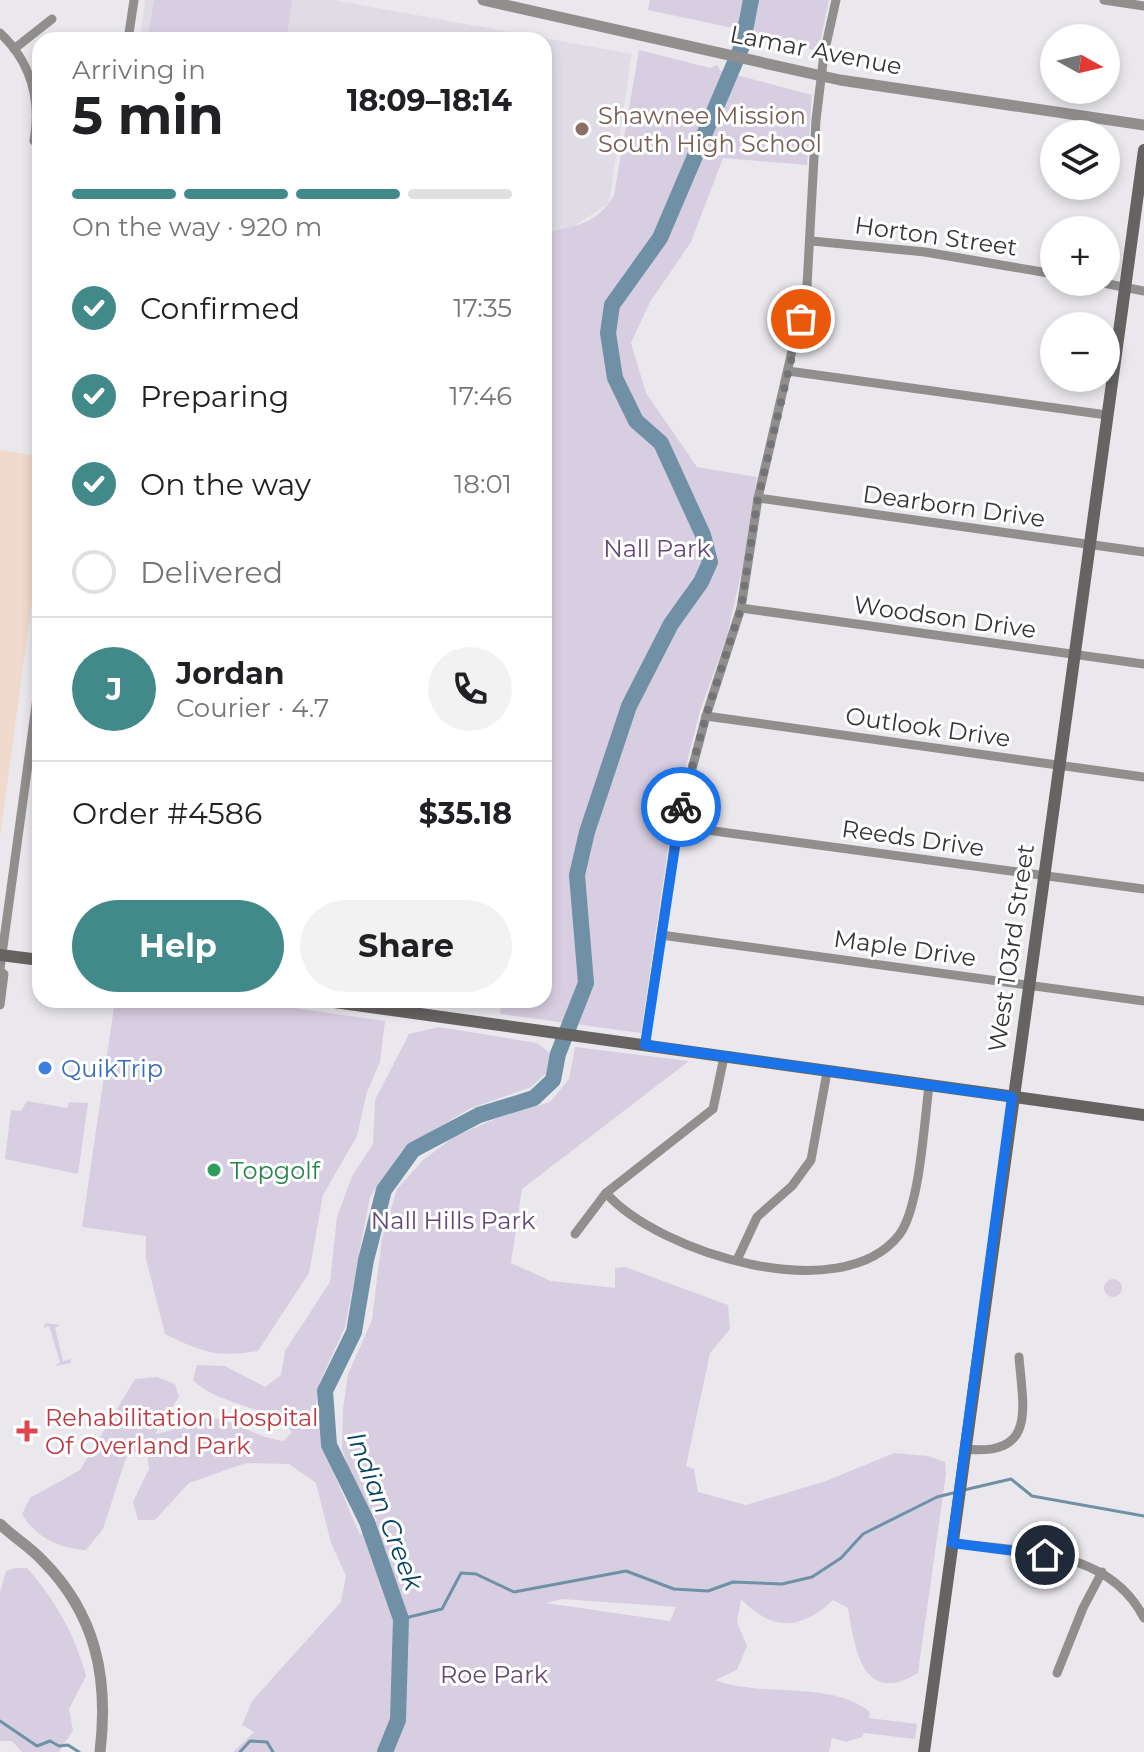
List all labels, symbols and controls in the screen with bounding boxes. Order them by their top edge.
street label: Lamar Avenue [728,19,904,81]
north arrow [1040,24,1120,104]
map controls [1040,24,1120,392]
text: Arriving in [72,54,206,86]
text: 18:09–18:14 [347,82,512,119]
text: 5 min [72,84,224,147]
place label: Shawnee Mission South High School [598,101,822,158]
marker: Shawnee Mission South High School [573,120,591,138]
button: layers [1040,120,1120,200]
street label: Horton Street [853,210,1019,262]
text: On the way · 920 m [72,211,322,243]
button: + [1040,216,1120,296]
pin [767,285,835,353]
icon: check [72,286,116,330]
text: Confirmed [140,290,300,327]
text: 17:35 [453,292,512,324]
icon: bag [779,297,823,341]
button: − [1040,312,1120,392]
icon: check [72,374,116,418]
text: Preparing [140,378,289,415]
text: 17:46 [449,380,512,412]
icon: check [72,462,116,506]
text: On the way [140,466,311,503]
text: 18:01 [454,468,512,500]
street label: Dearborn Drive [861,479,1047,533]
park label: Nall Park [603,534,711,563]
text: Delivered [140,554,283,591]
street label: Woodson Drive [852,590,1038,644]
button: phone [428,647,512,731]
text: Jordan [176,655,285,692]
text: J [106,671,122,708]
text: Courier · 4.7 [176,692,329,724]
street label: Outlook Drive [844,701,1012,753]
courier [641,767,721,847]
icon: bike [659,785,703,829]
text: Order #4586 [72,795,262,832]
text: $35.18 [419,795,512,832]
street label: Reeds Drive [840,814,986,862]
street label: West 103rd Street [982,842,1040,1054]
button: Help [72,900,284,992]
button: Share [300,900,512,992]
street label: Maple Drive [832,924,978,972]
place label: QuikTrip [61,1054,163,1083]
marker: QuikTrip [36,1059,54,1077]
place label: Topgolf [230,1156,321,1185]
marker: Topgolf [205,1161,223,1179]
park label: Nall Hills Park [371,1206,536,1235]
place label: Rehabilitation Hospital Of Overland Park [45,1403,319,1460]
marker: Rehabilitation Hospital Of Overland Park [16,1420,38,1442]
water label: Indian Creek [340,1427,431,1596]
pin [1011,1521,1079,1589]
icon: home [1023,1533,1067,1577]
park label: Roe Park [440,1660,549,1689]

